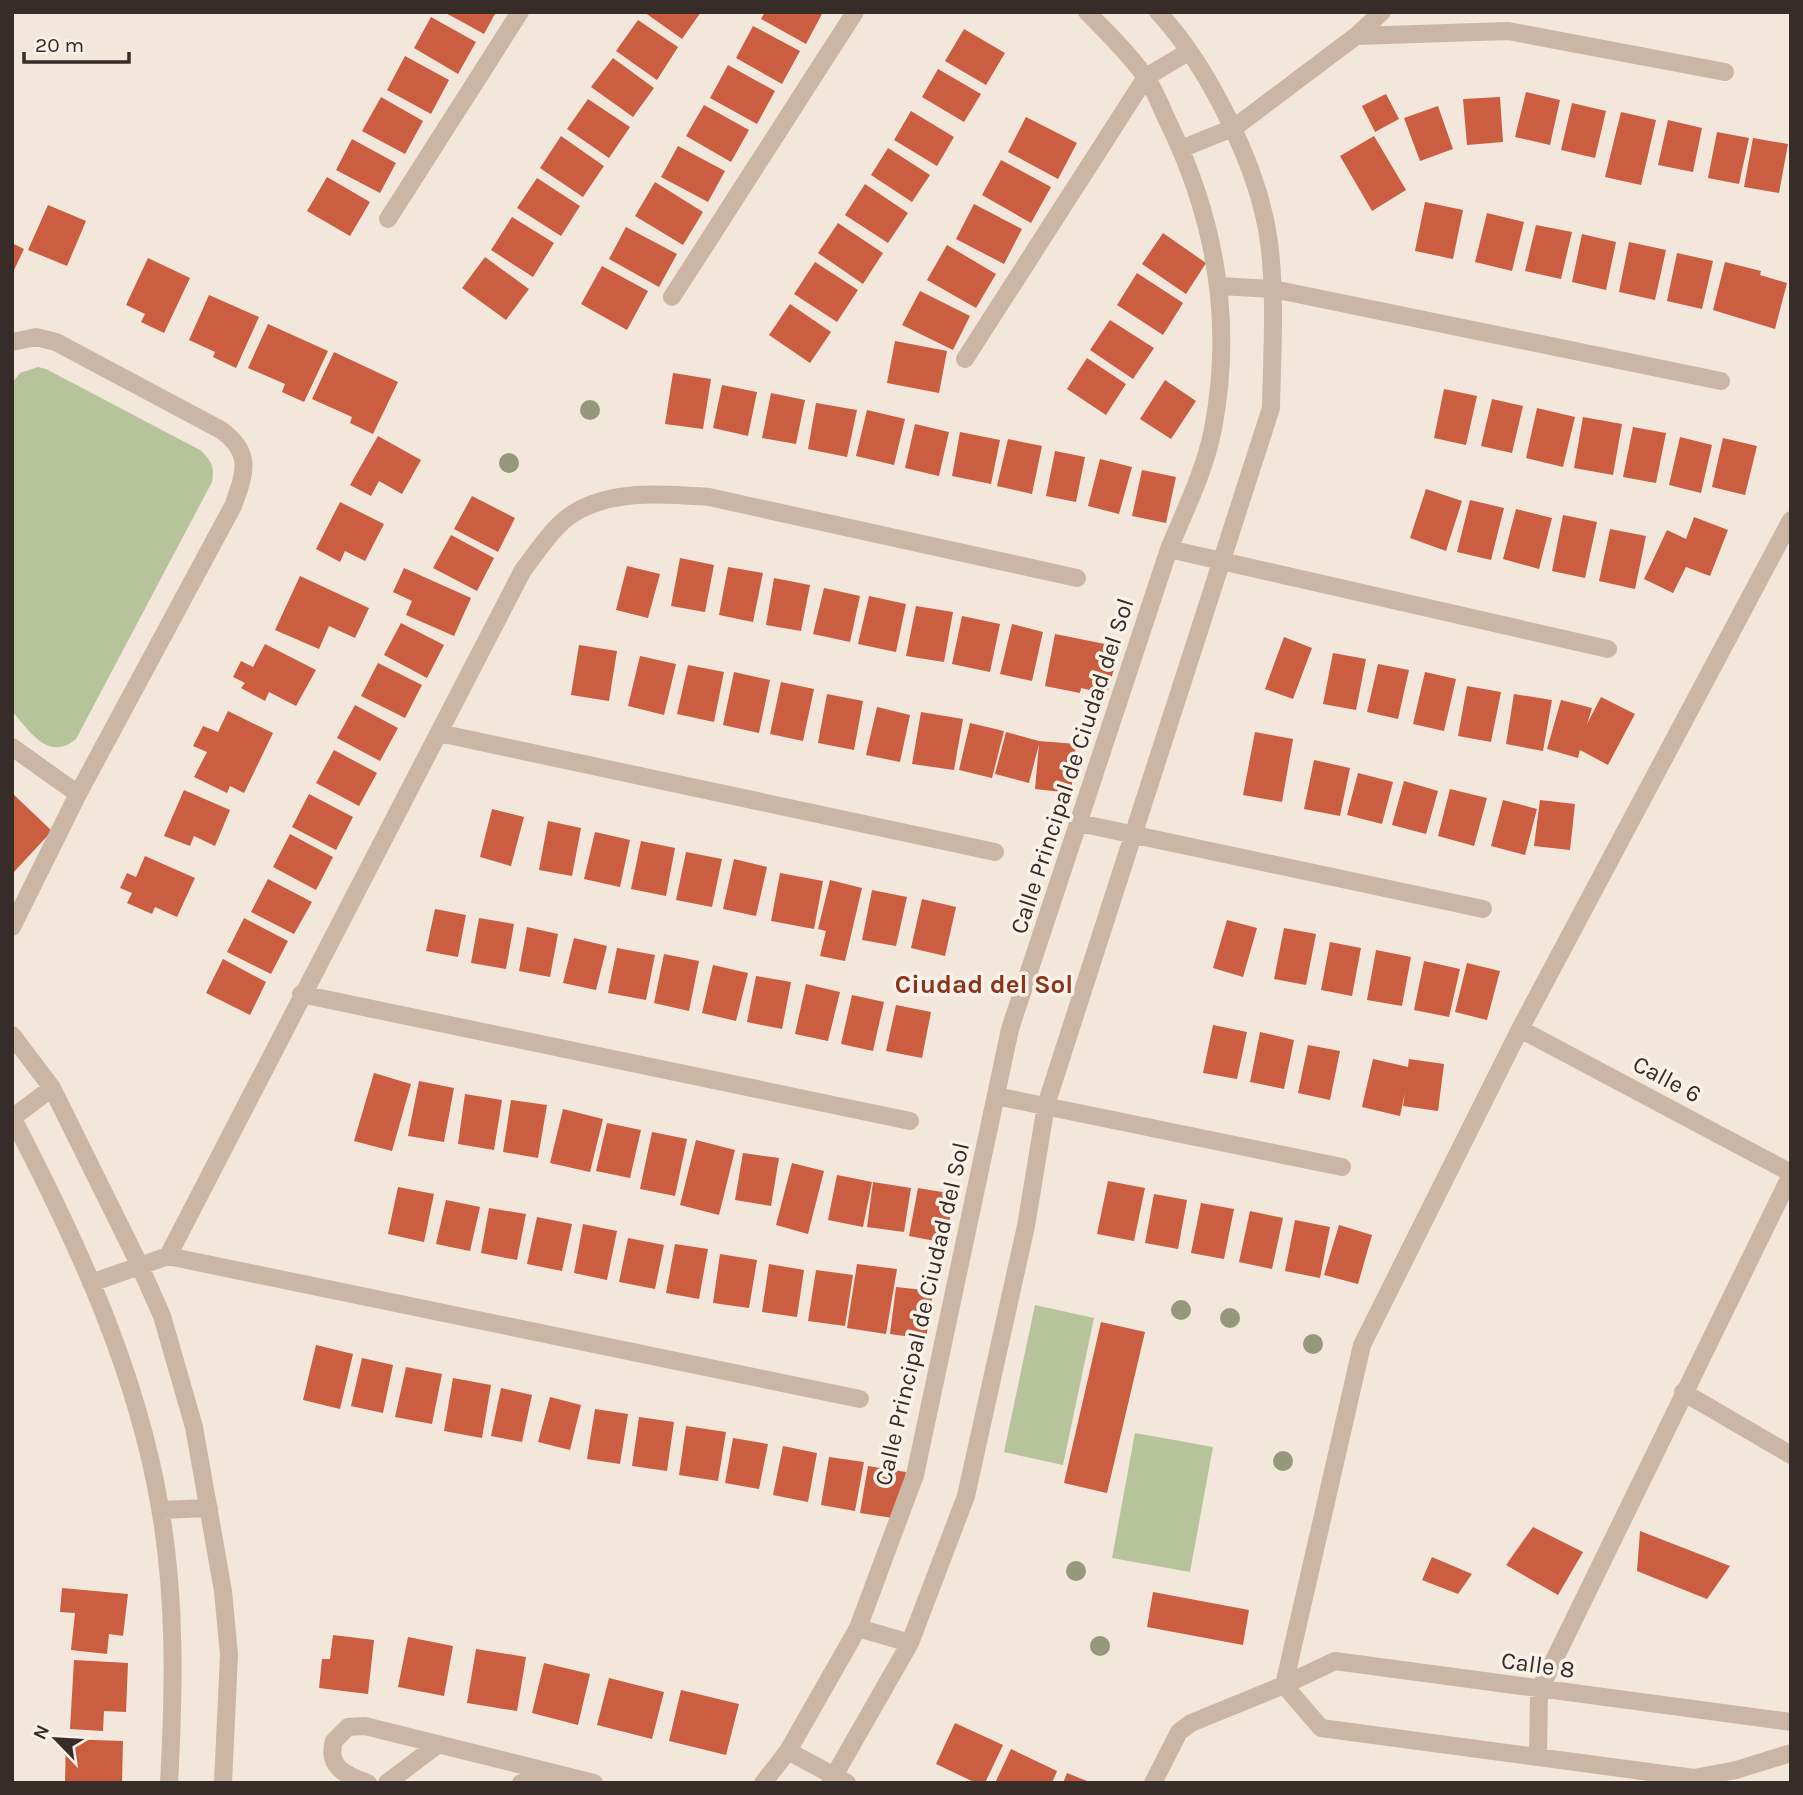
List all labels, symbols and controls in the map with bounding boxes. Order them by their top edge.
scale bar [24,21,130,65]
text: 20 m [35,33,84,57]
street label: Calle Principal de Ciudad del Sol [1004,595,1140,937]
district label: Ciudad del Sol [895,969,1073,1000]
street label: Calle 6 [1628,1049,1706,1109]
street label: Calle Principal de Ciudad del Sol [869,1140,975,1488]
street label: Calle 8 [1499,1646,1577,1684]
north arrow [21,1704,91,1774]
text: N [29,1721,54,1743]

